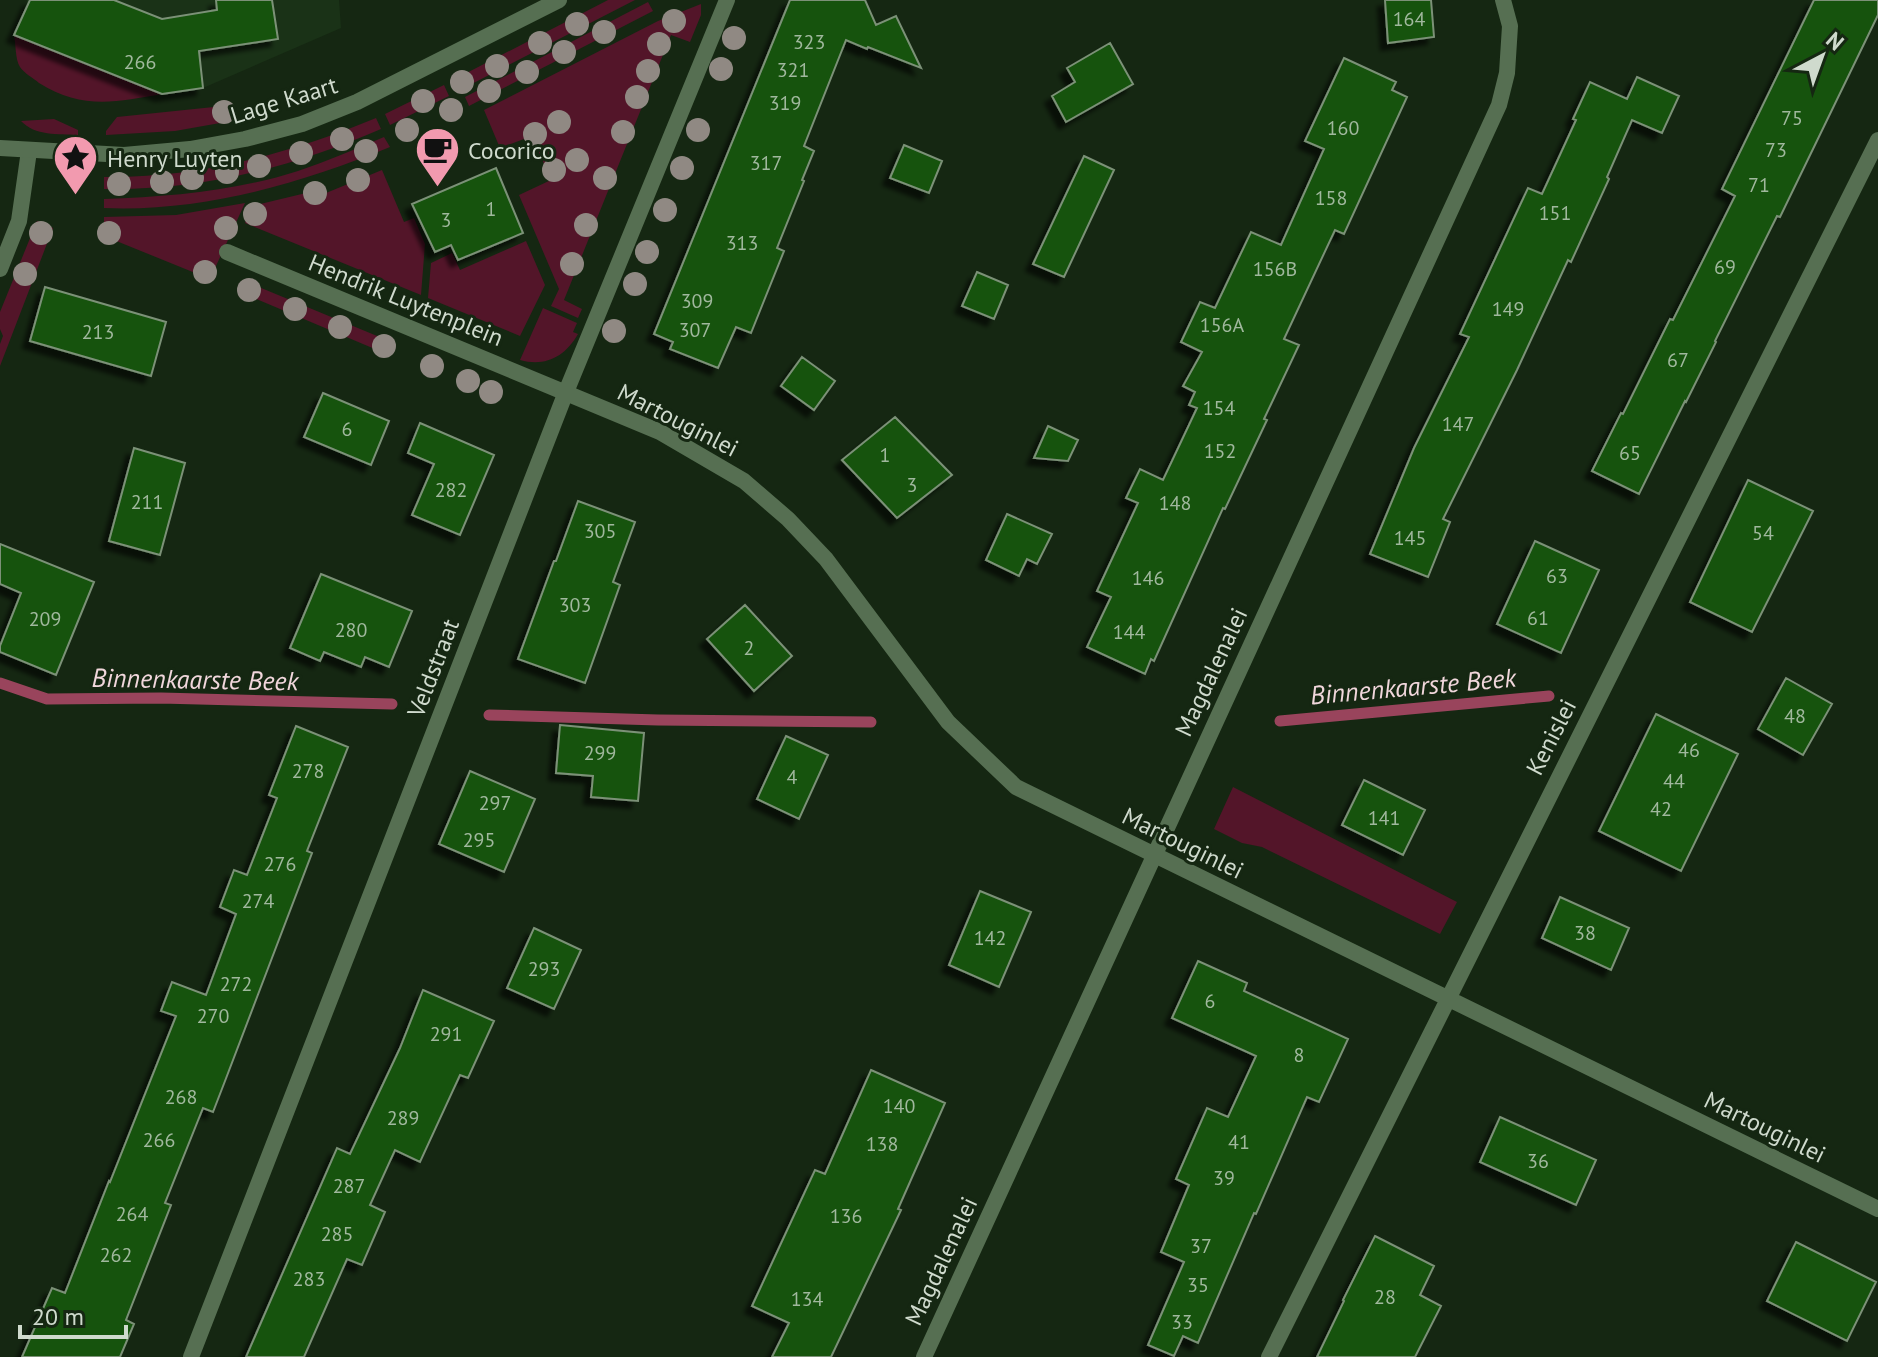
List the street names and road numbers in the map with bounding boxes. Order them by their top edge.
street label: Lage Kaart [227,69,341,131]
street label: Hendrik Luytenplein [304,247,508,353]
street label: Martouginlei [612,376,744,464]
street label: Magdalenalei [1168,603,1254,741]
street label: Veldstraat [400,615,466,722]
street label: Kenislei [1519,694,1583,780]
street label: Martouginlei [1117,800,1249,886]
street label: Martouginlei [1699,1084,1831,1170]
street label: Magdalenalei [898,1192,984,1330]

